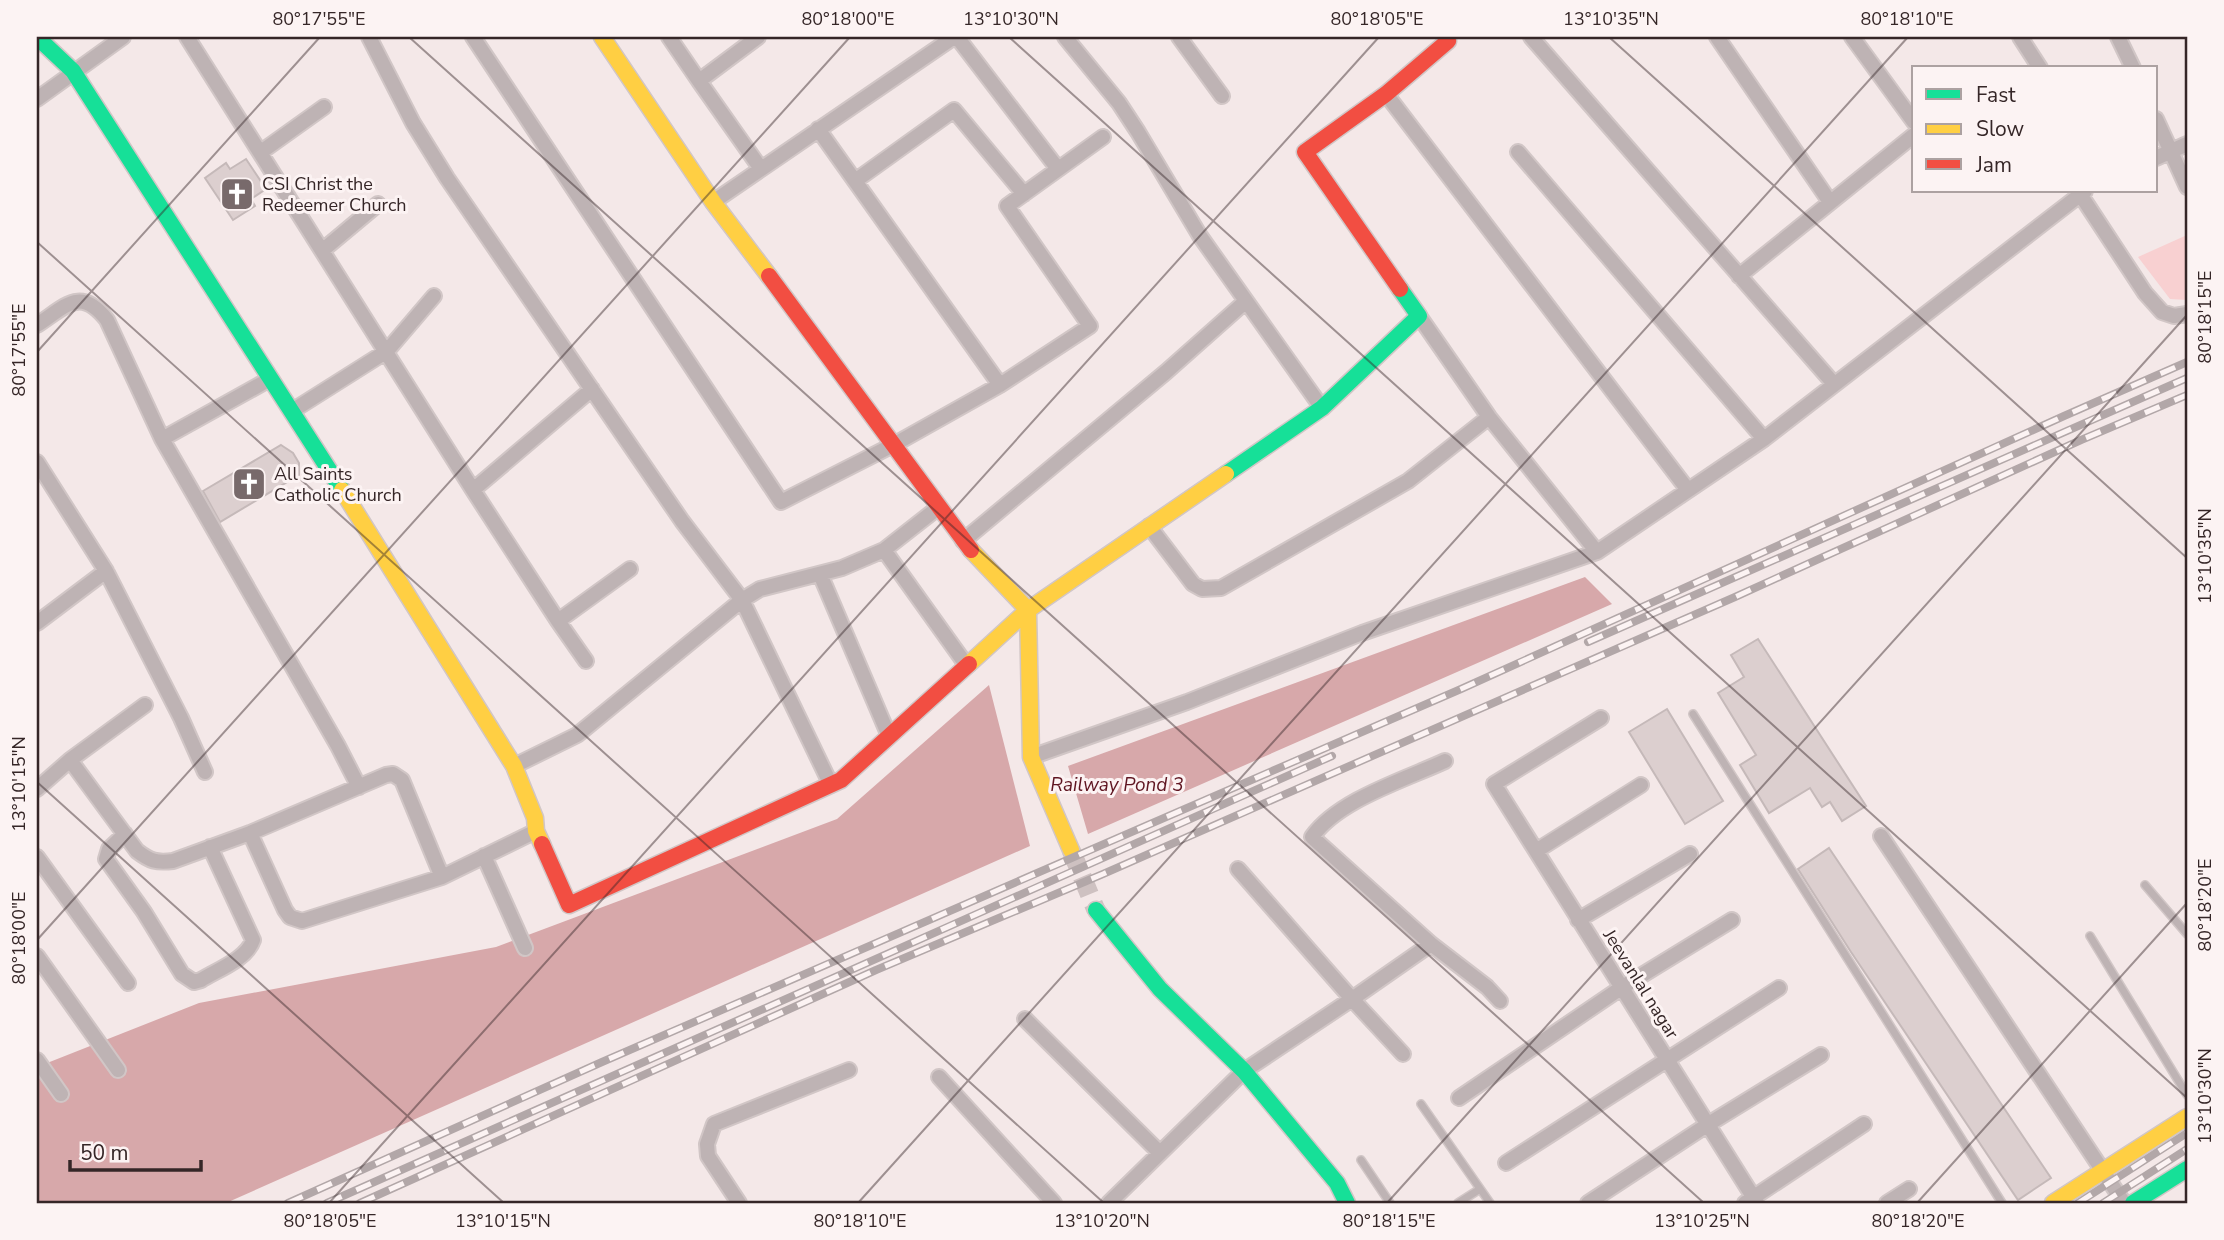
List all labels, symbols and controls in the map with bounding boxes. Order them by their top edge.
text: 80°17'55"E [273,7,366,31]
text: 80°18'00"E [802,7,895,31]
text: 13°10'30"N [963,7,1059,31]
text: 80°18'05"E [1331,7,1424,31]
text: 13°10'35"N [1563,7,1659,31]
text: 80°18'10"E [1861,7,1954,31]
legend [1912,66,2158,192]
text: Fast [1976,81,2016,109]
text: Slow [1976,115,2025,143]
text: Jam [1975,151,2012,179]
place label: CSI Christ the Redeemer Church [262,172,406,217]
church icon: CSI Christ the Redeemer Church [218,175,256,213]
text: 80°18'15"E [2193,271,2217,364]
text: 80°17'55"E [7,304,31,397]
place label: All Saints Catholic Church [274,462,402,507]
church icon: All Saints Catholic Church [230,465,268,503]
text: 13°10'35"N [2193,508,2217,604]
text: 13°10'15"N [7,736,31,832]
water label: Railway Pond 3 [1050,772,1184,798]
text: 80°18'20"E [2193,859,2217,952]
text: 80°18'00"E [7,892,31,985]
street label: Jeevanlal nagar [1597,924,1685,1044]
text: 13°10'30"N [2193,1048,2217,1144]
scale bar [70,1128,201,1172]
text: 50 m [80,1139,129,1167]
text: 80°18'05"E [284,1209,377,1233]
text: 13°10'15"N [455,1209,551,1233]
text: 80°18'10"E [814,1209,907,1233]
text: 13°10'20"N [1054,1209,1150,1233]
text: 80°18'15"E [1343,1209,1436,1233]
text: 13°10'25"N [1654,1209,1750,1233]
text: 80°18'20"E [1872,1209,1965,1233]

